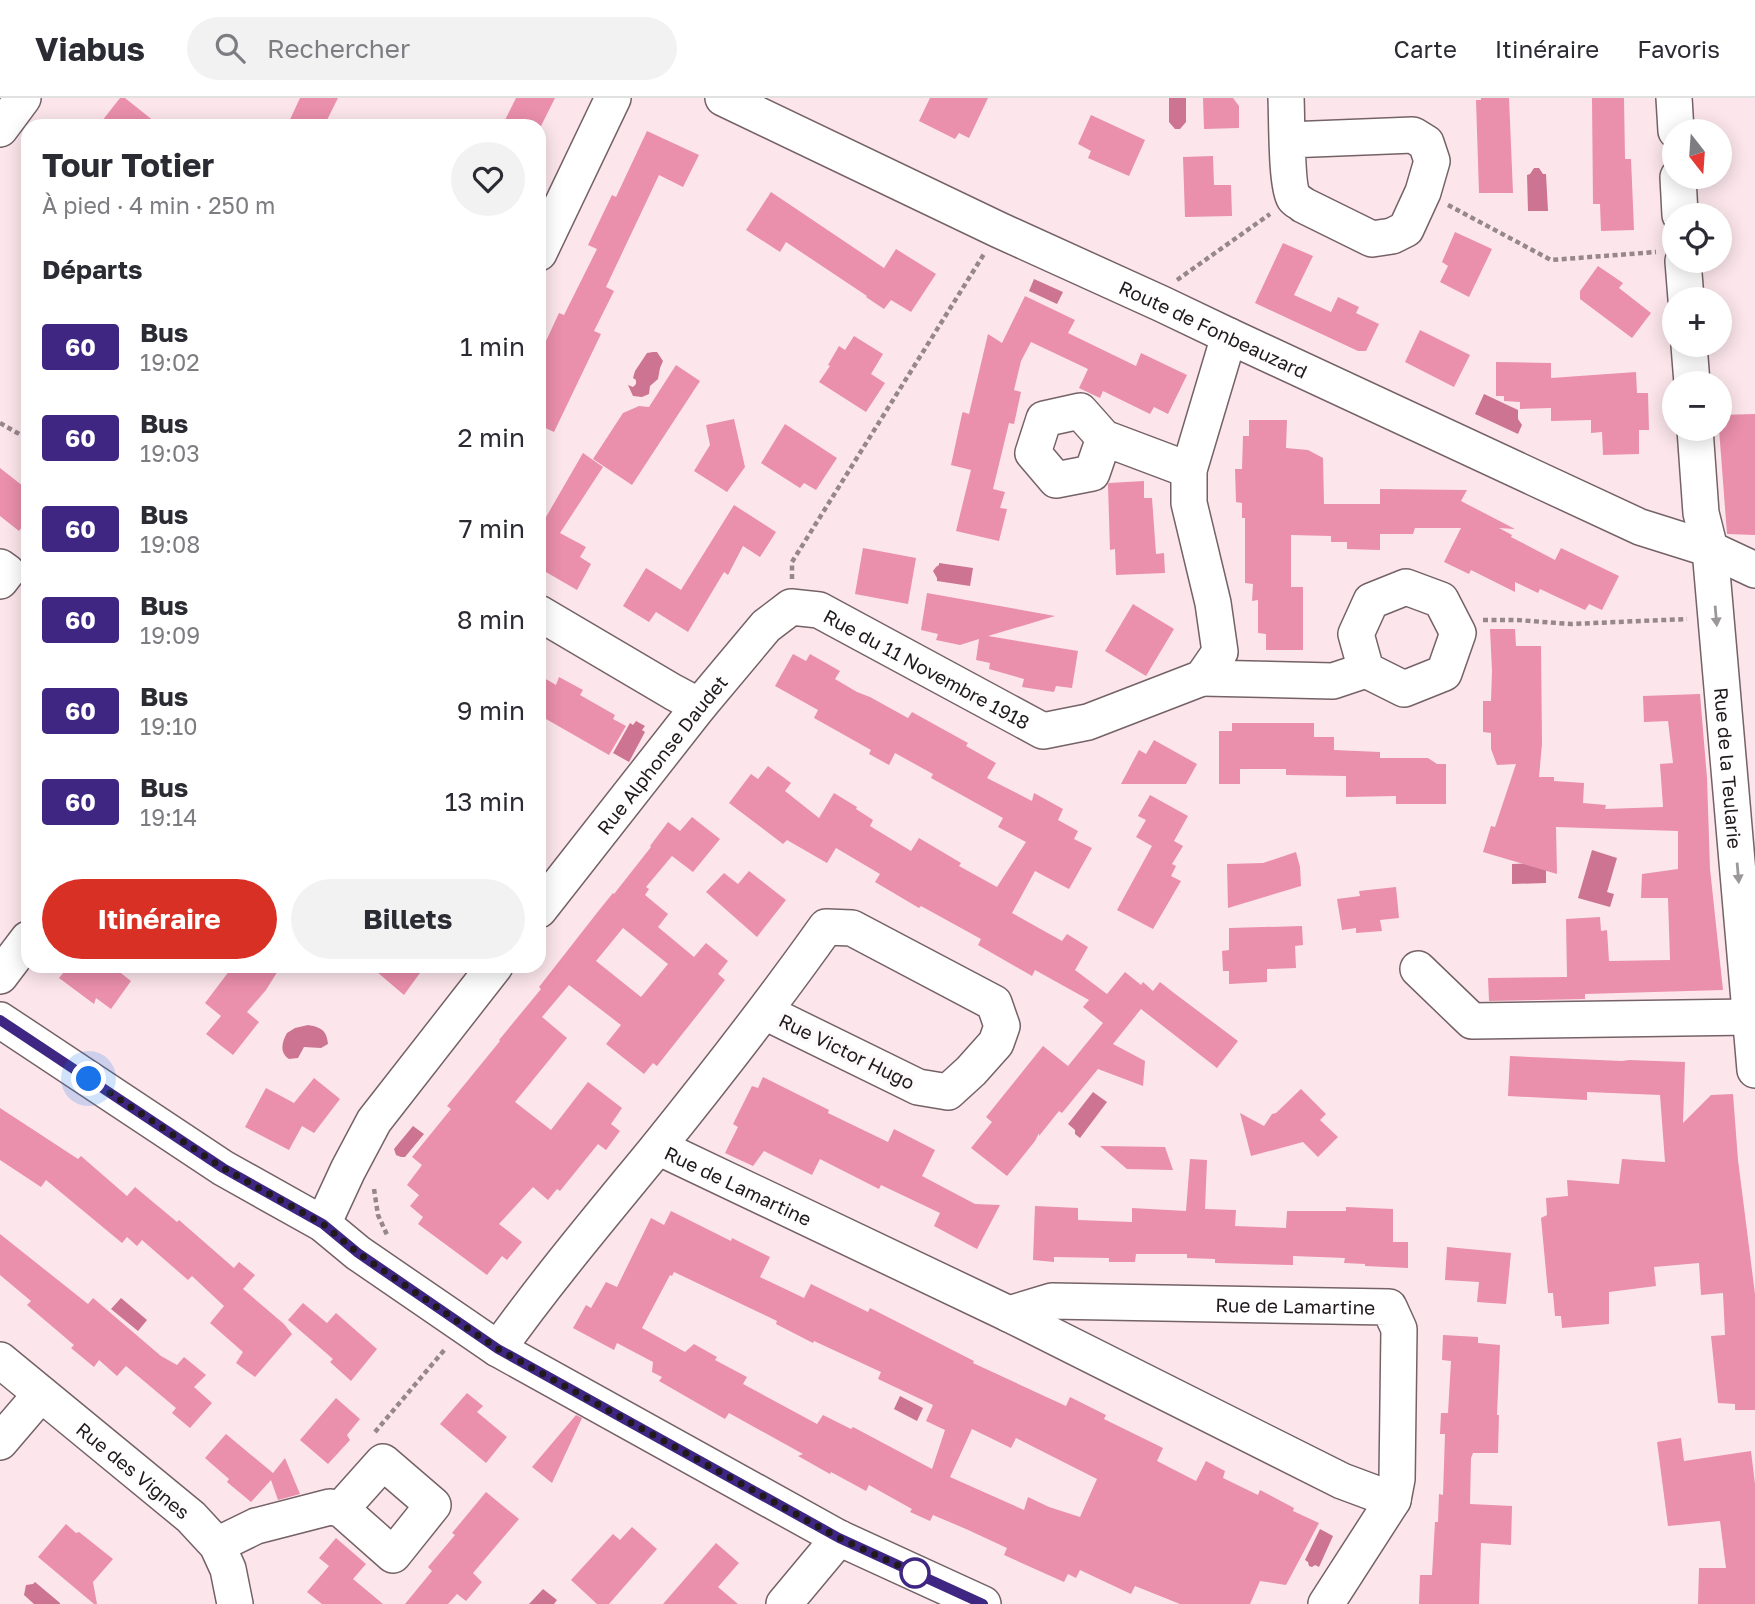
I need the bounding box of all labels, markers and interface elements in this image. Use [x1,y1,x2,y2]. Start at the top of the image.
search box [187,17,677,80]
text: Viabus [35,29,145,68]
icon: search [211,29,249,67]
text: Rechercher [267,33,410,64]
text: Carte [1394,34,1457,63]
text: Itinéraire [1495,34,1599,63]
text: Favoris [1637,34,1720,63]
north arrow [1662,119,1732,189]
map controls [1662,119,1732,441]
button: heart [451,142,525,216]
text: Tour Totier [42,145,214,184]
text: À pied · 4 min · 250 m [42,191,275,219]
button: locate [1662,203,1732,273]
text: Départs [42,254,143,285]
street label: Route de Fonbeauzard [1116,275,1311,382]
button: + [1662,287,1732,357]
text: Bus [140,317,188,348]
text: 1 min [460,331,525,362]
text: 60 [65,332,96,361]
text: 19:02 [140,348,200,376]
button: − [1662,371,1732,441]
text: Bus [140,408,188,439]
text: 2 min [457,422,525,453]
text: 60 [65,423,96,452]
text: 19:03 [140,439,200,467]
text: Bus [140,499,188,530]
text: 7 min [459,513,525,544]
text: 60 [65,514,96,543]
text: 19:08 [140,530,200,558]
text: Bus [140,590,188,621]
street label: Rue du 11 Novembre 1918 [820,603,1034,733]
text: 8 min [457,604,525,635]
text: 60 [65,605,96,634]
one-way arrow [1711,605,1722,627]
text: 19:09 [140,621,200,649]
street label: Rue Alphonse Daudet [592,670,732,839]
text: Bus [140,681,188,712]
street label: Rue de la Teularie [1710,686,1747,850]
text: 9 min [457,695,525,726]
text: 60 [65,696,96,725]
text: 19:10 [140,712,197,740]
text: Bus [140,772,188,803]
text: 13 min [445,786,525,817]
text: 60 [65,787,96,816]
text: 19:14 [140,803,197,831]
one-way arrow [1733,862,1744,884]
button: Itinéraire [42,879,277,959]
button: Billets [291,879,525,959]
street label: Rue Victor Hugo [775,1008,919,1094]
your location [71,1061,106,1096]
street label: Rue de Lamartine [661,1141,816,1230]
street label: Rue de Lamartine [1215,1292,1375,1318]
street label: Rue des Vignes [72,1417,195,1523]
unlabelled marker [900,1558,930,1588]

